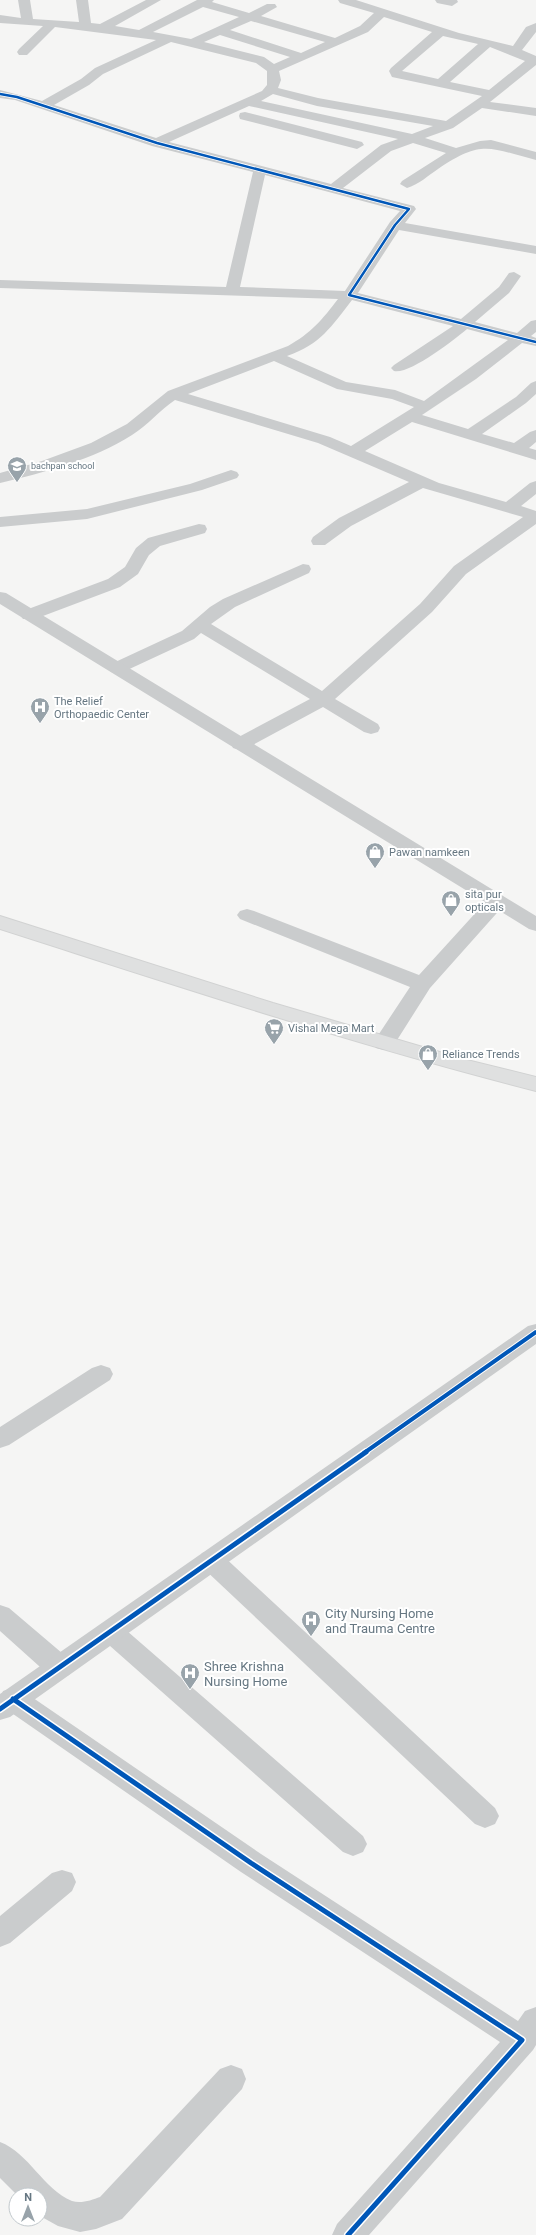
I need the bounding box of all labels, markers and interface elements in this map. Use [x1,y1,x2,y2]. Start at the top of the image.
school or university icon: bachpan school [6,455,28,483]
place label: bachpan school [31,461,95,471]
place label: The Relief Orthopaedic Center [54,695,149,721]
hospital icon: The Relief Orthopaedic Center [29,696,51,724]
shop icon: Pawan namkeen [364,841,386,869]
place label: Pawan namkeen [389,846,470,859]
place label: sita pur opticals [465,888,504,914]
shop icon: sita pur opticals [440,889,462,917]
supermarket icon: Vishal Mega Mart [263,1017,285,1045]
place label: Vishal Mega Mart [288,1022,375,1035]
shop icon: Reliance Trends [417,1043,439,1071]
place label: Reliance Trends [442,1048,520,1061]
place label: City Nursing Home and Trauma Centre [325,1606,435,1636]
hospital icon: City Nursing Home and Trauma Centre [300,1609,322,1637]
place label: Shree Krishna Nursing Home [204,1659,288,1689]
hospital icon: Shree Krishna Nursing Home [179,1662,201,1690]
north arrow [8,2187,48,2227]
text: N [24,2191,32,2204]

